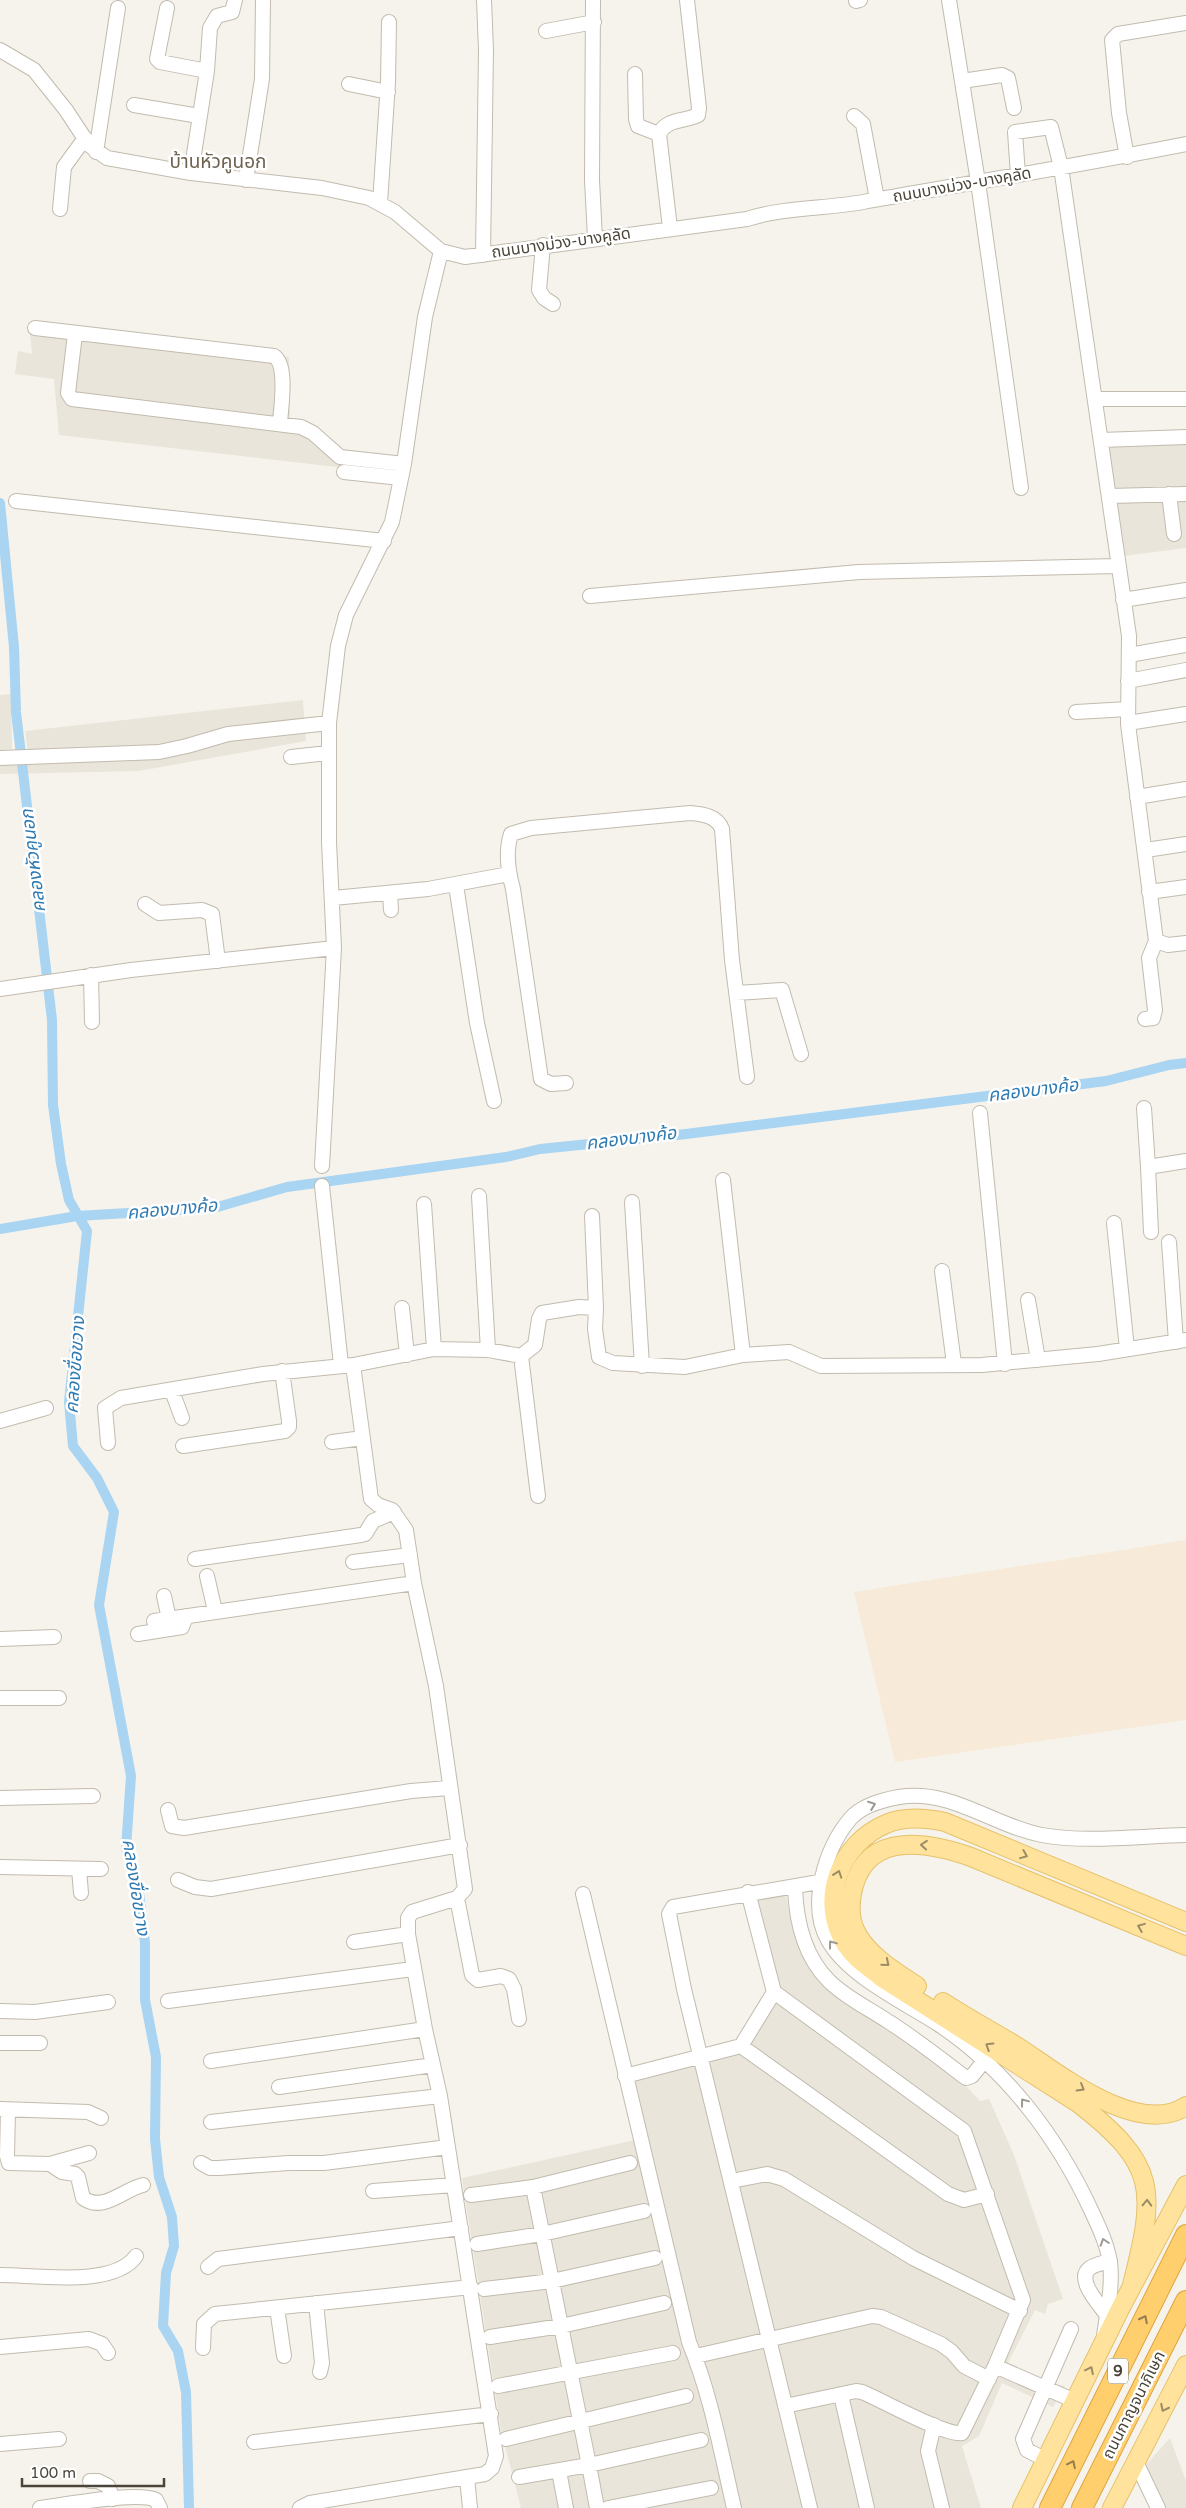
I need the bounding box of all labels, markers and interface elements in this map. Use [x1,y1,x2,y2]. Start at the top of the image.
district label: บ้านหัวคูนอก [170,150,266,174]
street label: ถนนบางม่วง-บางคูลัด [891,163,1033,207]
street label: ถนนบางม่วง-บางคูลัด [490,223,632,263]
water label: คลองหัวคูนอก [16,807,50,914]
water label: คลองบางค้อ [987,1073,1080,1106]
water label: คลองบางค้อ [585,1121,678,1154]
water label: คลองบางค้อ [126,1194,219,1224]
water label: คลองขื่อขวาง [59,1314,89,1414]
one-way arrow [867,1801,876,1811]
water label: คลองขื่อขวาง [118,1837,157,1938]
one-way arrow [920,1840,928,1851]
one-way arrow [1019,1849,1028,1859]
one-way arrow [832,1870,842,1879]
one-way arrow [1137,1923,1146,1933]
one-way arrow [829,1940,838,1950]
one-way arrow [880,1958,889,1967]
one-way arrow [986,2042,995,2052]
one-way arrow [1076,2082,1085,2092]
one-way arrow [1021,2099,1029,2108]
one-way arrow [1142,2198,1152,2206]
one-way arrow [1100,2238,1110,2246]
one-way arrow [1138,2315,1148,2324]
street label: ถนนกาญจนาภิเษก [1098,2348,1170,2462]
road number: 9 [1108,2358,1128,2384]
one-way arrow [1084,2366,1094,2375]
one-way arrow [1160,2403,1170,2412]
scale bar [22,2456,165,2488]
one-way arrow [1066,2460,1076,2469]
text: 100 m [30,2464,76,2482]

